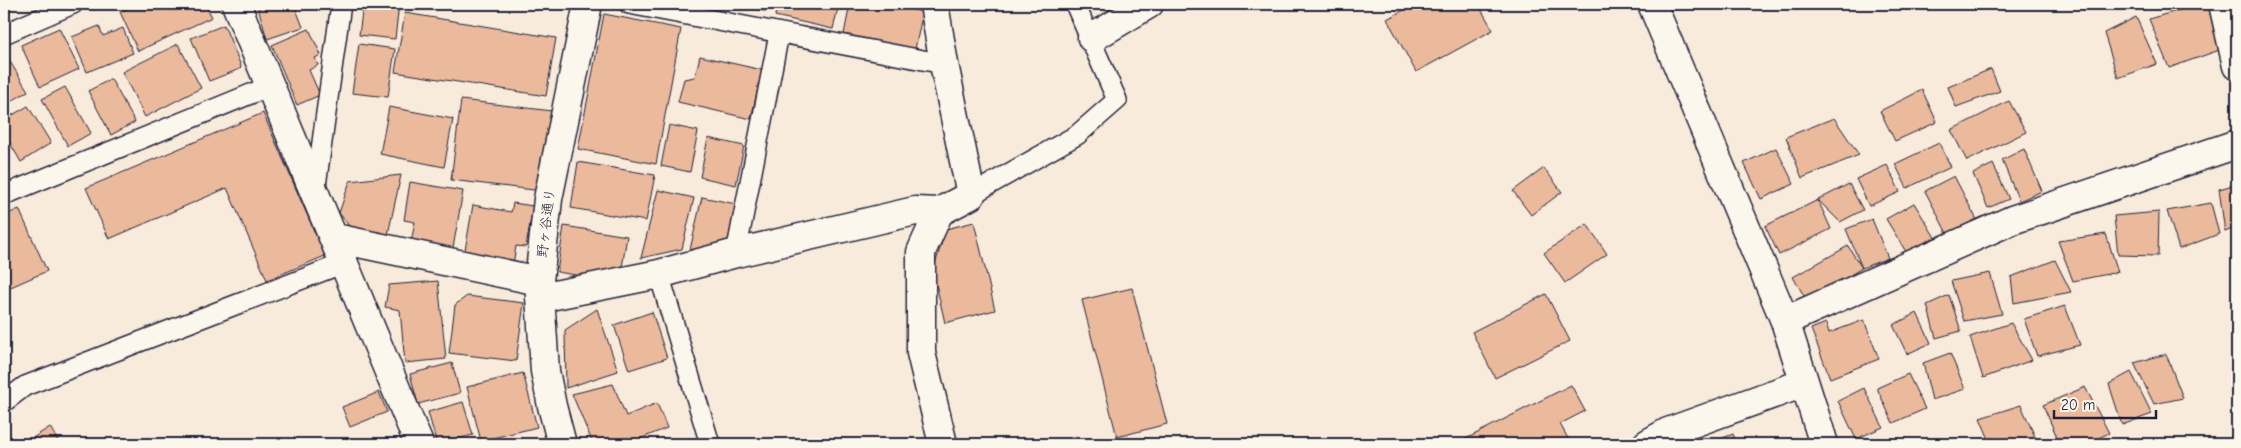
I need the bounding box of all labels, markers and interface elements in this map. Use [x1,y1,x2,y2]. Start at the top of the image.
street label: 野ヶ谷通り [533,187,559,259]
scale bar [2054,388,2156,420]
text: 20 m [2061,396,2095,414]

